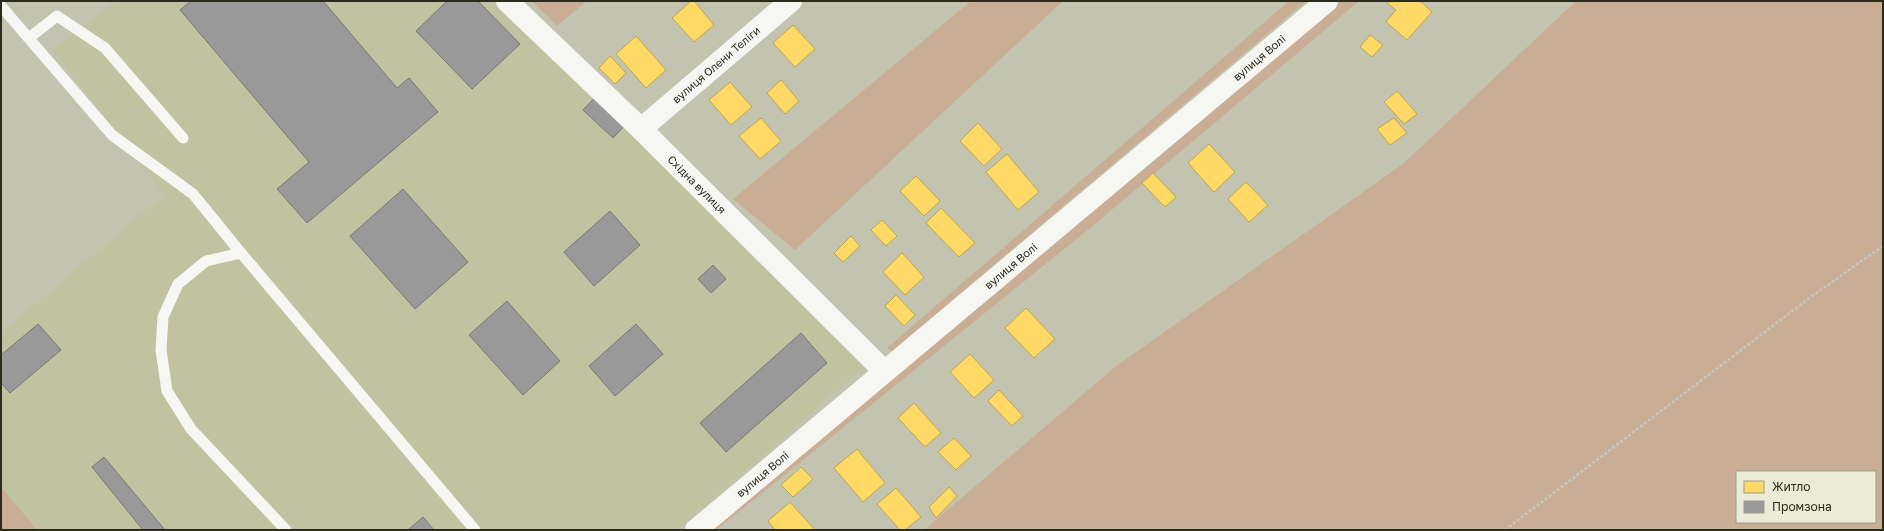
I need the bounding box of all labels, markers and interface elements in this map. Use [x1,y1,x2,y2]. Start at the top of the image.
street label: вулиця Олени Теліги [669,23,762,105]
street label: вулиця Волі [1230,32,1288,83]
street label: Східна вулиця [665,152,729,216]
street label: вулиця Волі [982,240,1040,291]
street label: вулиця Волі [734,448,791,499]
legend [1736,471,1876,523]
text: Житло [1772,479,1810,494]
text: Промзона [1772,499,1832,514]

